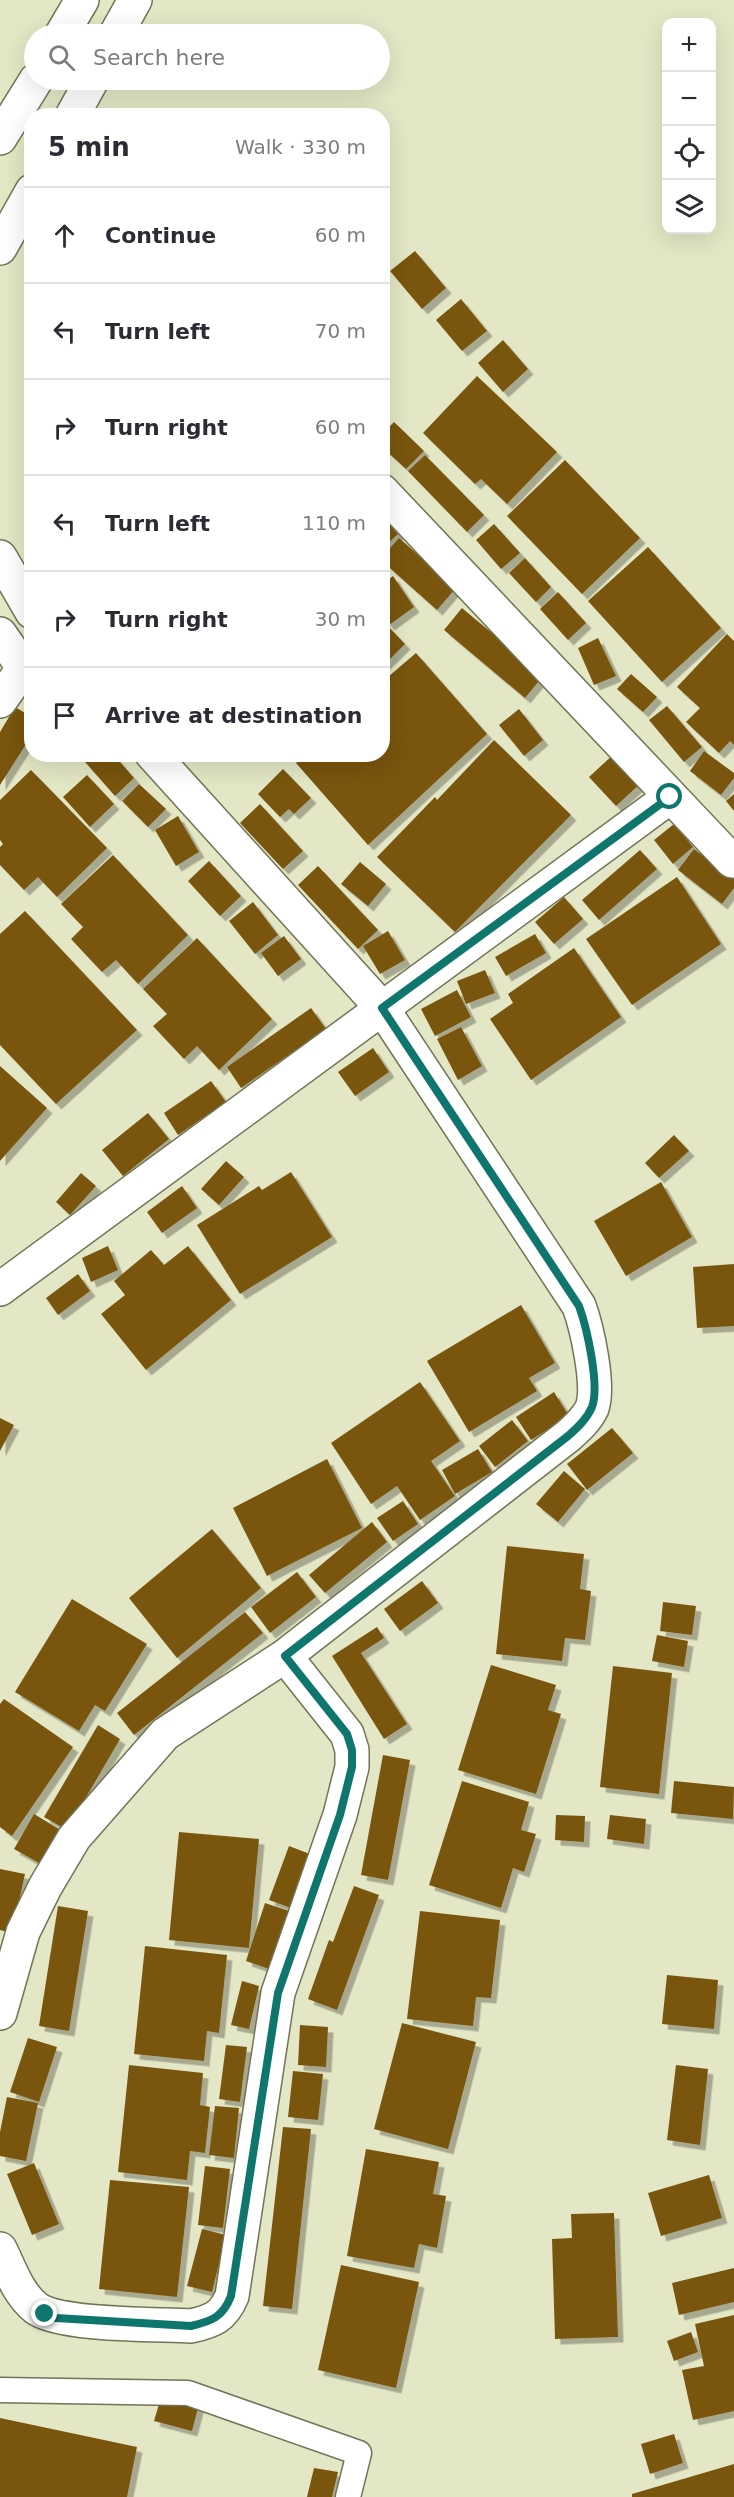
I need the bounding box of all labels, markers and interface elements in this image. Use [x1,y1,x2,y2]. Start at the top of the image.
map controls [662,18,716,234]
button: + [662,18,716,72]
search box [24,24,390,90]
icon: search [45,41,78,74]
text: Search here [93,45,225,70]
button: − [662,72,716,126]
button: locate [662,126,716,180]
text: 5 min [48,132,130,162]
text: Walk · 330 m [235,135,366,159]
button: layers [662,180,716,234]
icon: ahead [48,219,81,252]
text: Continue [105,223,216,248]
text: 60 m [315,223,366,247]
icon: left [48,315,81,348]
text: Turn left [105,319,210,344]
text: 70 m [315,319,366,343]
icon: right [48,411,81,444]
text: Turn right [105,415,228,440]
text: 60 m [315,415,366,439]
icon: left [48,507,81,540]
text: Turn left [105,511,210,536]
text: 110 m [302,511,366,535]
icon: right [48,603,81,636]
text: Turn right [105,607,228,632]
text: 30 m [315,607,366,631]
icon: arrive [48,699,81,732]
text: Arrive at destination [105,703,362,728]
route start [656,783,682,809]
route end [31,2300,57,2326]

